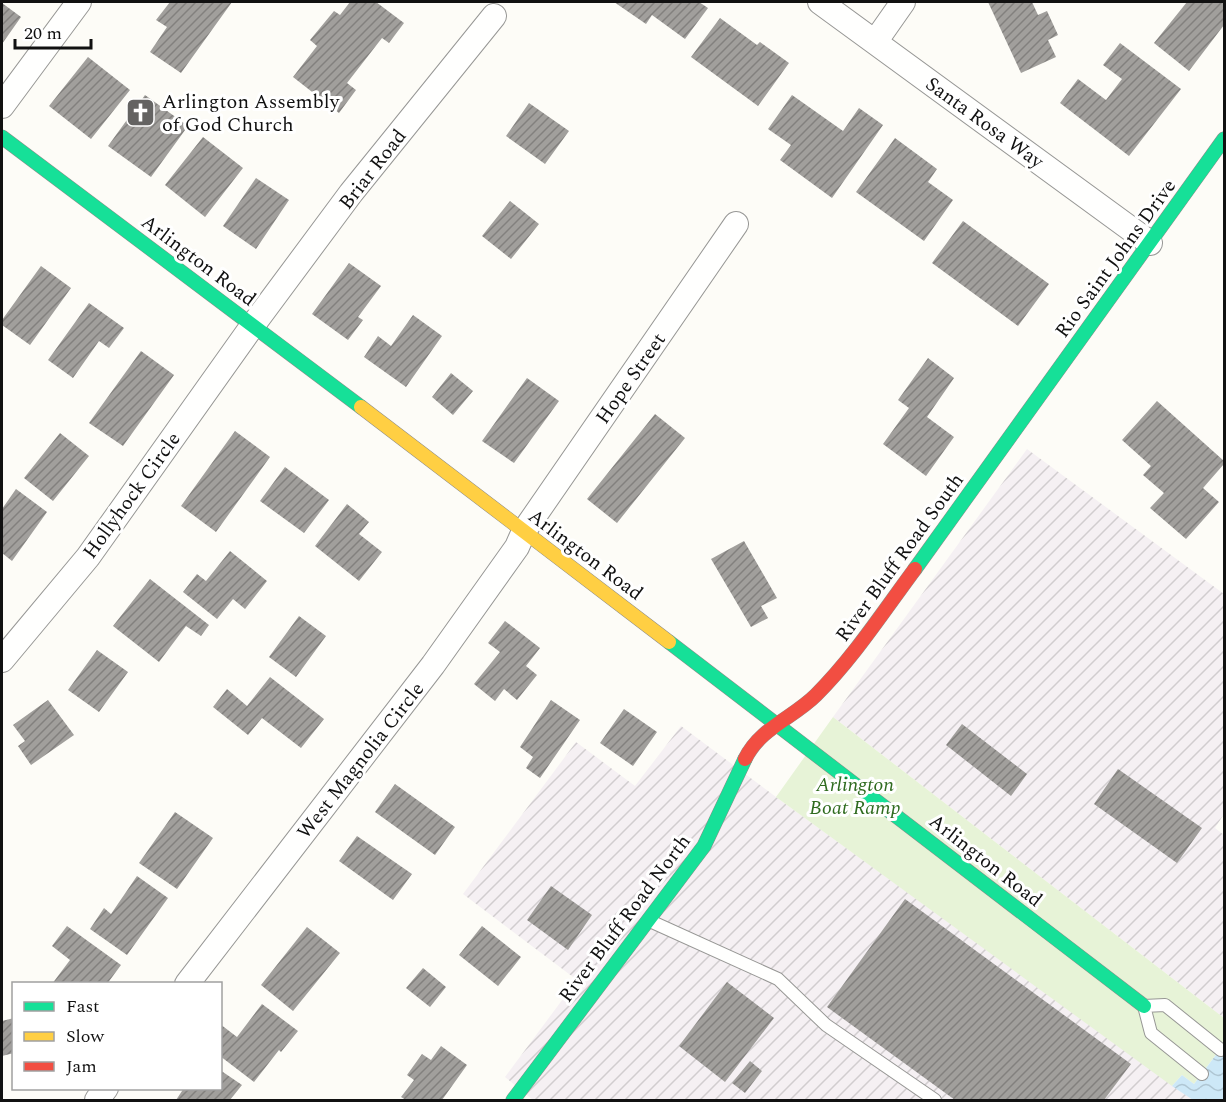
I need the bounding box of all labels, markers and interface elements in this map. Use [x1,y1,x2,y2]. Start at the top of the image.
scale bar [15,12,92,50]
text: 20 m [24,20,62,47]
street label: Santa Rosa Way [919,69,1051,177]
place label: Arlington Assembly of God Church [162,87,341,140]
church icon: Arlington Assembly of God Church [125,97,157,129]
street label: Briar Road [332,123,414,216]
street label: Rio Saint Johns Drive [1048,173,1184,344]
street label: Arlington Road [135,208,262,314]
street label: Hope Street [588,327,673,430]
street label: Hollyhock Circle [75,426,188,565]
street label: River Bluff Road South [828,467,971,648]
street label: Arlington Road [522,502,649,608]
street label: West Magnolia Circle [290,676,432,846]
park label: Arlington Boat Ramp [809,770,901,823]
street label: Arlington Road [922,807,1049,915]
street label: River Bluff Road North [551,828,698,1009]
legend [12,982,222,1090]
text: Fast [66,993,99,1020]
text: Slow [66,1023,105,1050]
text: Jam [66,1053,97,1080]

